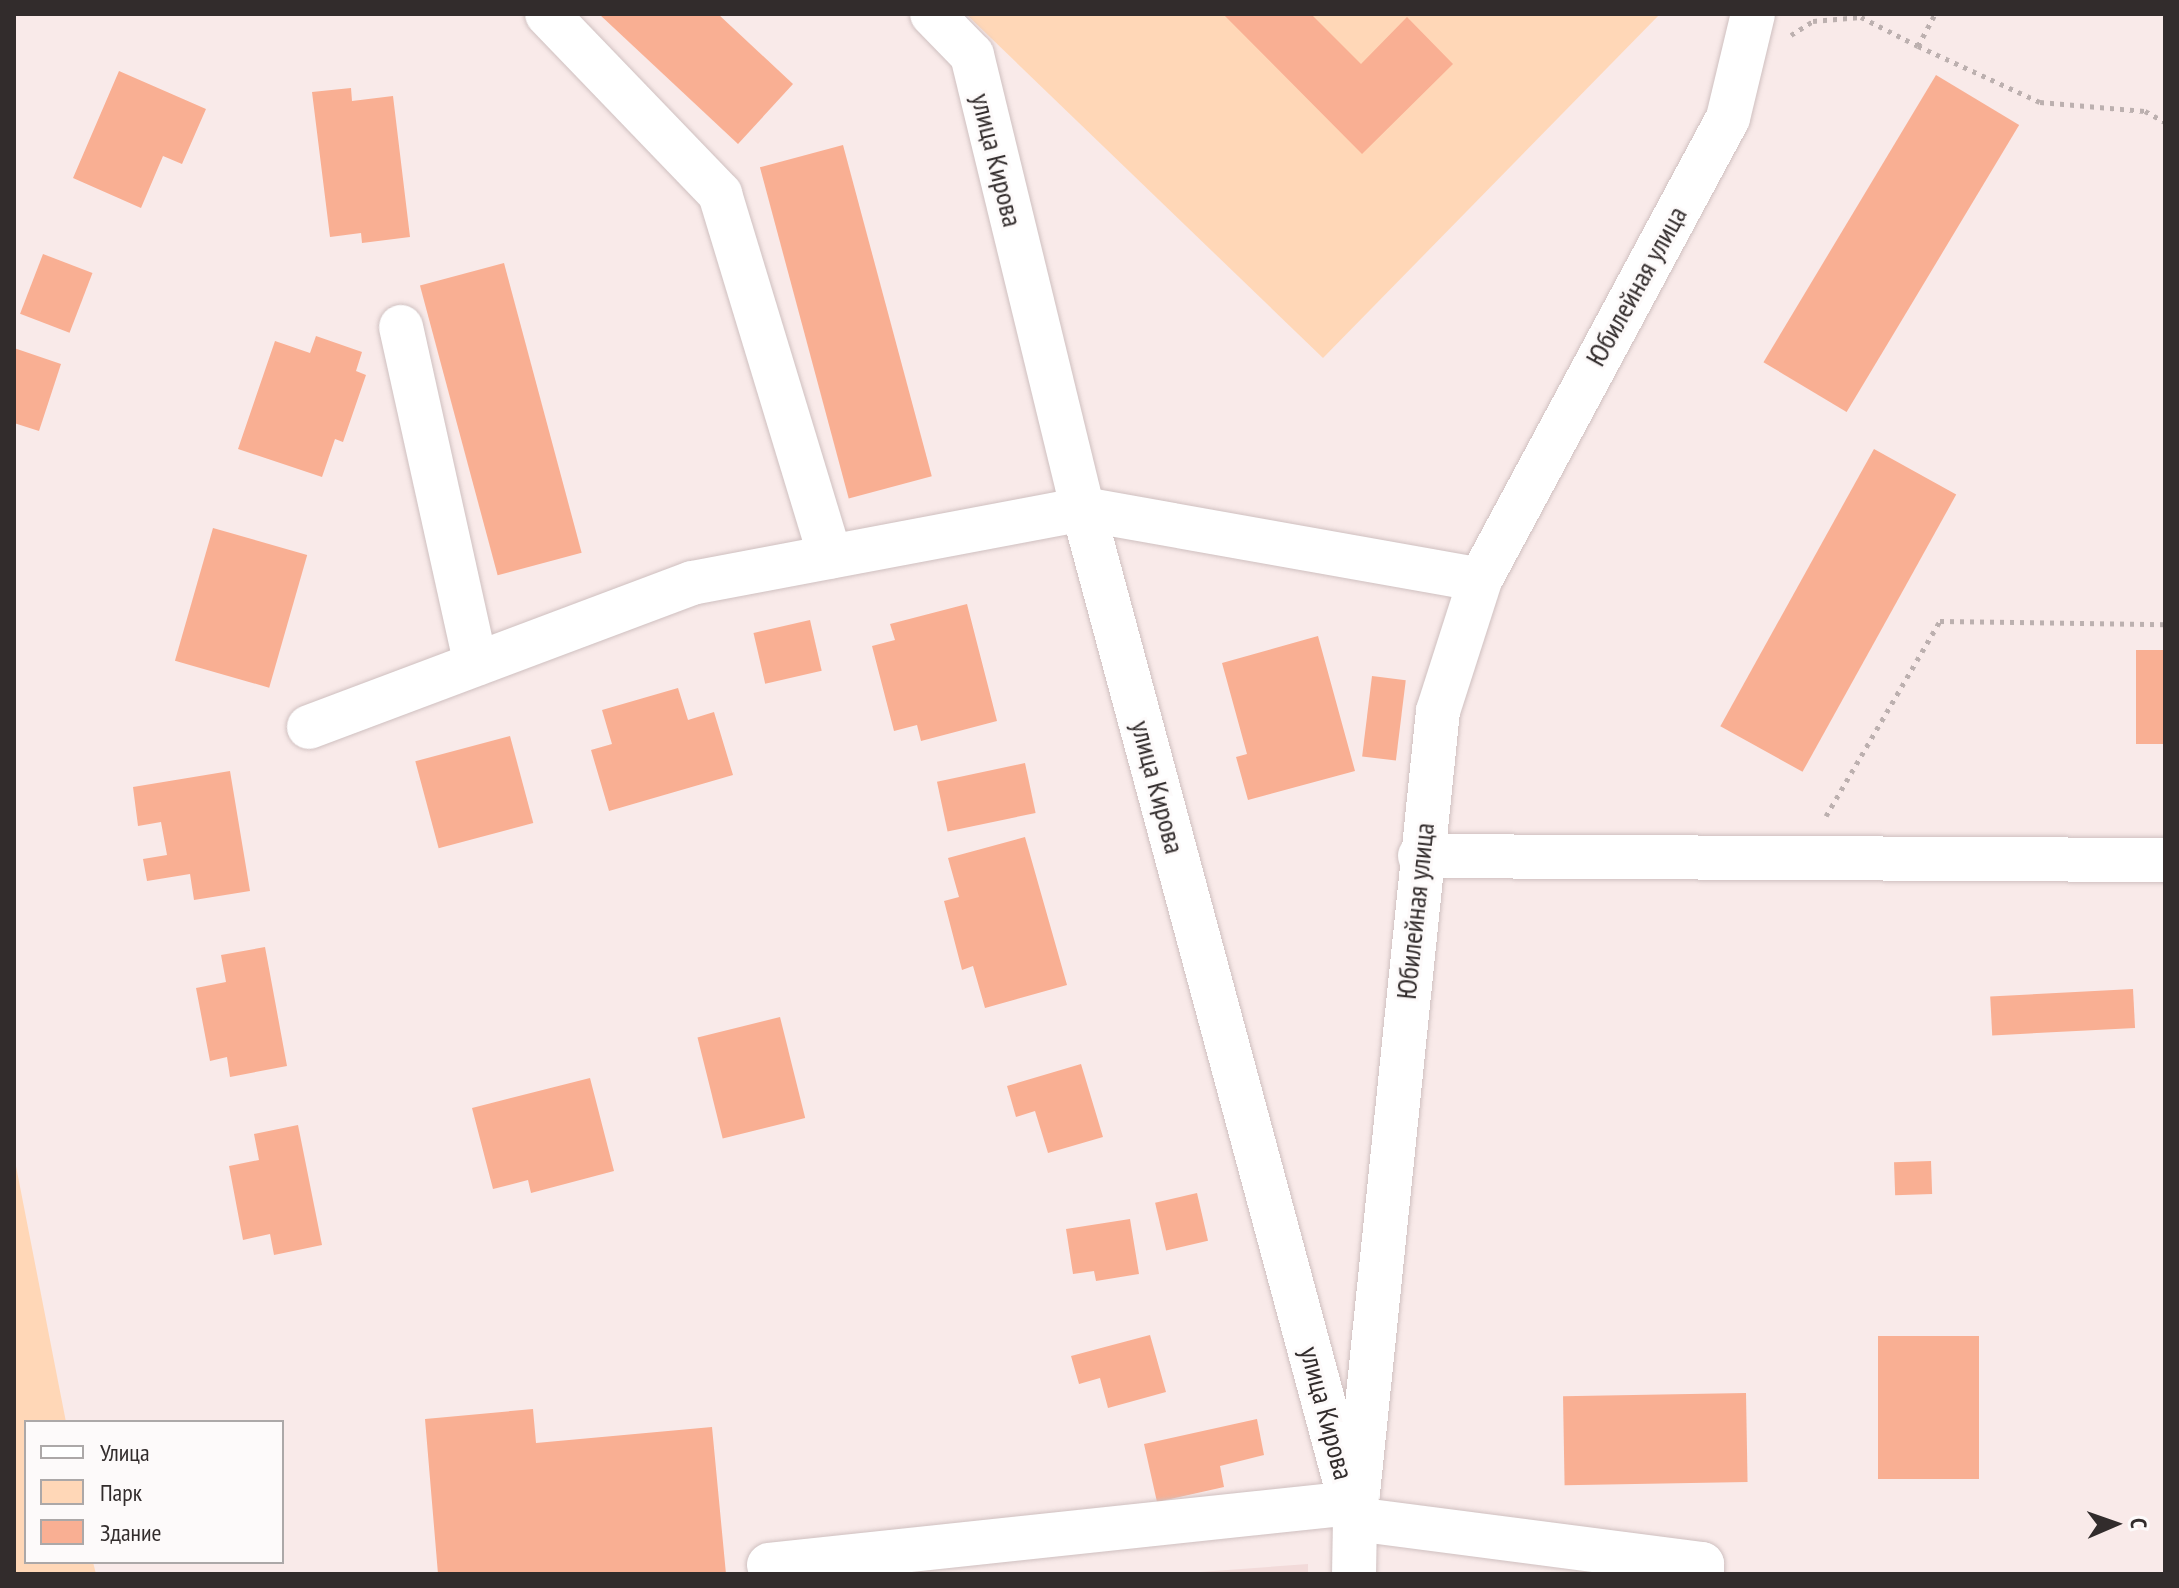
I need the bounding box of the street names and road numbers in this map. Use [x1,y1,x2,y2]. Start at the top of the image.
street label: улица Кирова [964,90,1030,230]
street label: Юбилейная улица [1578,200,1694,372]
street label: улица Кирова [1124,717,1192,857]
street label: Юбилейная улица [1389,821,1441,1001]
street label: улица Кирова [1293,1343,1361,1483]

